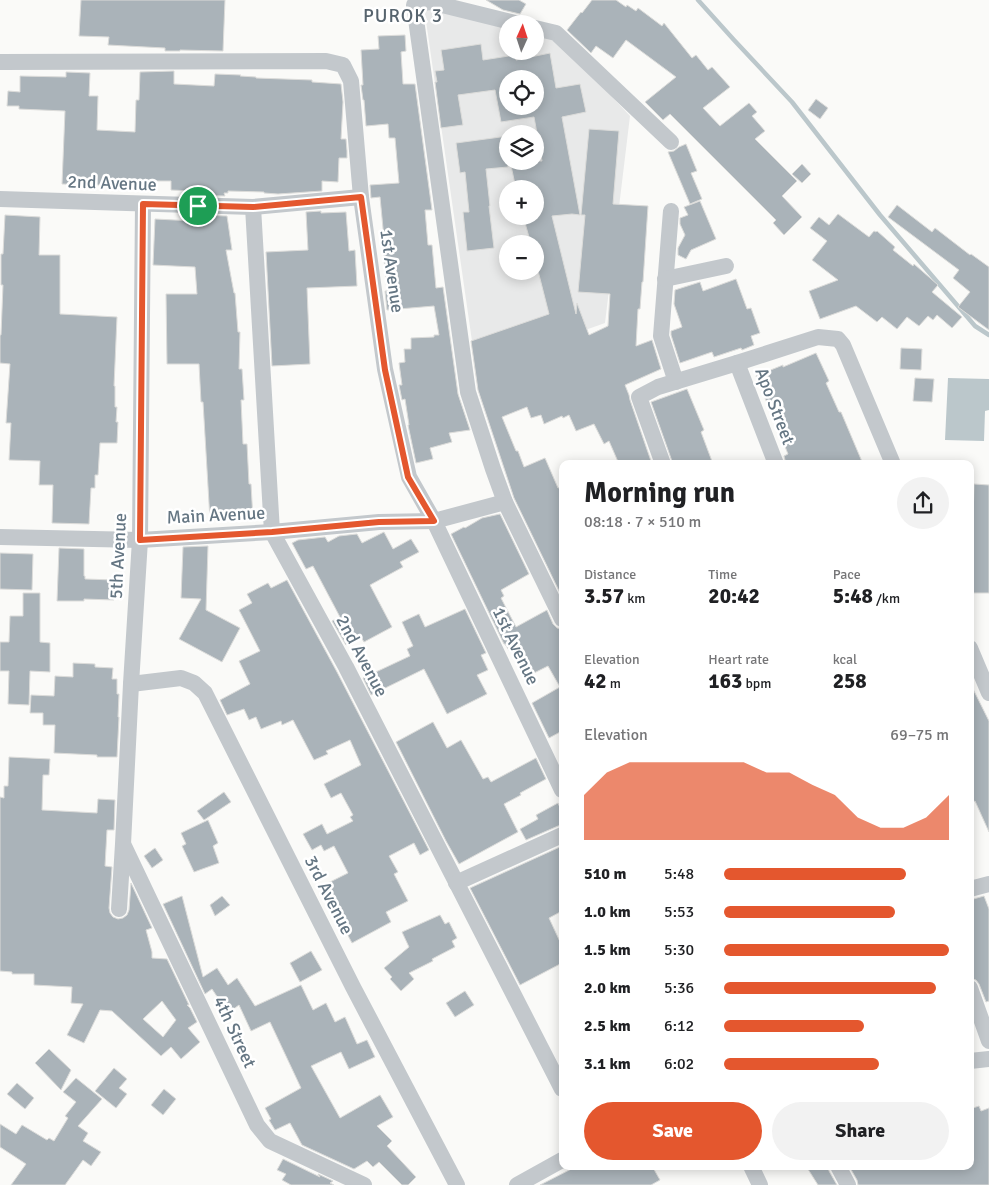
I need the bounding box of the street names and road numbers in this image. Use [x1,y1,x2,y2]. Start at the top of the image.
street label: 2nd Avenue [67,170,157,196]
street label: 1st Avenue [375,228,409,314]
street label: Apo Street [750,364,800,448]
street label: Main Avenue [166,501,266,529]
street label: 5th Avenue [105,512,131,600]
street label: 1st Avenue [488,603,544,689]
street label: 2nd Avenue [331,611,393,701]
street label: 3rd Avenue [300,852,358,938]
street label: 4th Street [209,993,261,1071]

